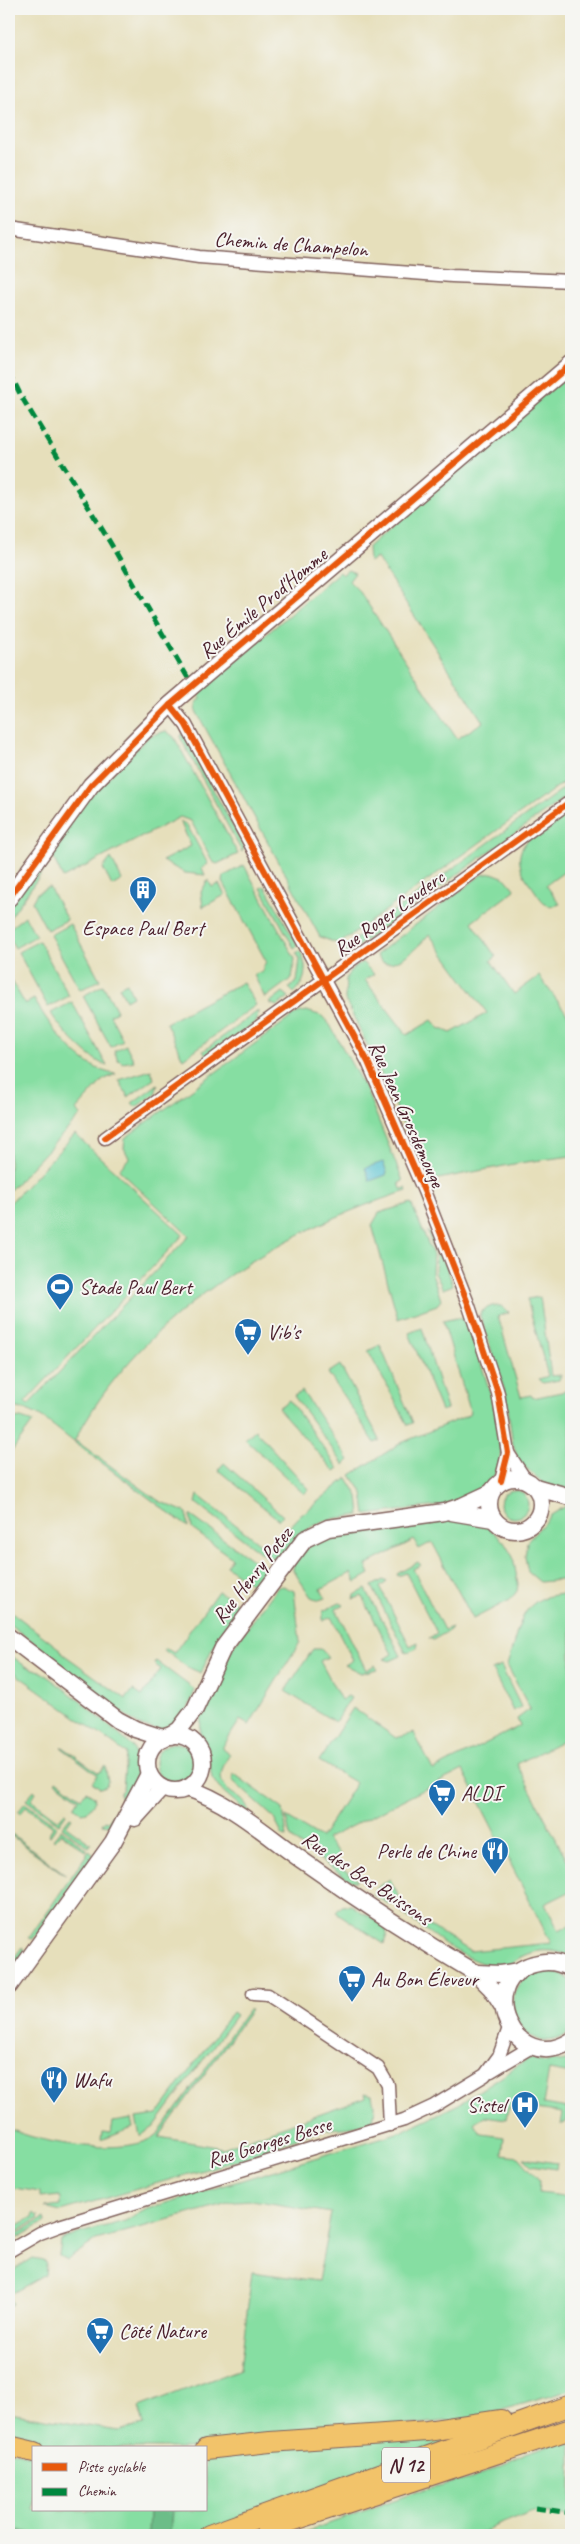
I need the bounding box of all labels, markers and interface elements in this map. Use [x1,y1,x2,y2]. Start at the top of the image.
street label: Chemin de Champelon [214,226,370,262]
street label: Rue Émile Prod'Homme [194,541,333,664]
street label: Rue Roger Couderc [329,863,451,962]
building icon: Espace Paul Bert [128,875,158,914]
place label: Espace Paul Bert [82,915,207,941]
street label: Rue Jean Grosdemouge [363,1037,451,1192]
sports icon: Stade Paul Bert [45,1272,75,1311]
place label: Stade Paul Bert [79,1274,194,1300]
supermarket icon: Vib's [233,1317,263,1356]
place label: Vib's [267,1319,302,1345]
street label: Rue Henry Potez [206,1520,299,1628]
supermarket icon: ALDI [427,1778,457,1817]
place label: ALDI [461,1780,505,1806]
street label: Rue des Bas Buissons [297,1825,438,1932]
restaurant icon: Perle de Chine [480,1836,510,1875]
place label: Perle de Chine [377,1838,477,1864]
supermarket icon: Au Bon Éleveur [337,1964,367,2003]
place label: Au Bon Éleveur [371,1966,479,1992]
restaurant icon: Wafu [39,2065,69,2104]
place label: Wafu [73,2067,112,2093]
hospital icon: Sistel [510,2090,540,2129]
place label: Sistel [467,2092,509,2118]
street label: Rue Georges Besse [204,2110,336,2173]
supermarket icon: Côté Nature [85,2316,115,2355]
place label: Côté Nature [119,2318,207,2344]
legend [32,2446,208,2512]
road number: N 12 [382,2448,430,2482]
text: Piste cyclable [78,2458,146,2477]
text: Chemin [78,2482,117,2501]

